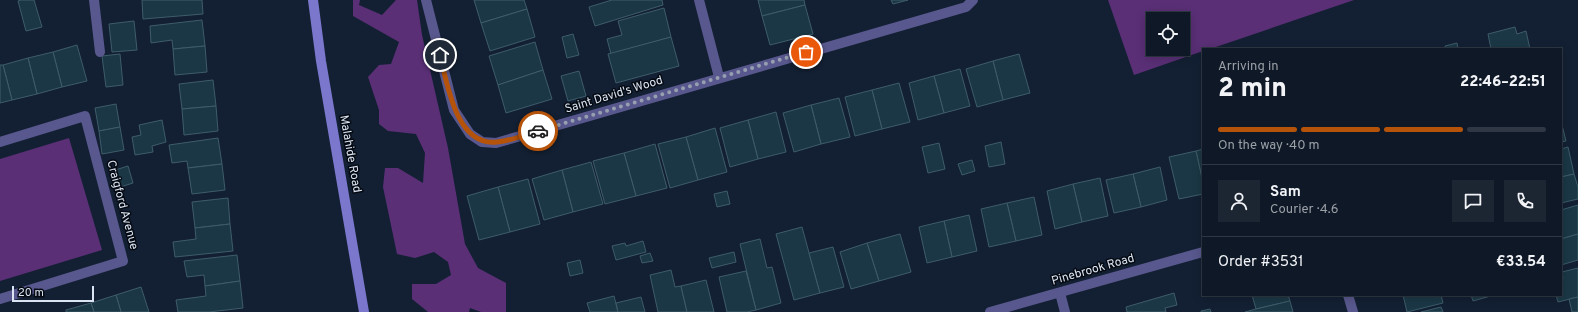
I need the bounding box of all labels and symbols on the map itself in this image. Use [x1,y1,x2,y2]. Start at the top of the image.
pin [789,35,823,69]
pin [423,38,457,72]
street label: Saint David's Wood [563,72,665,118]
courier [518,111,558,151]
street label: Malahide Road [335,114,365,194]
street label: Craigford Avenue [102,158,142,252]
street label: Pinebrook Road [1050,251,1136,289]
scale bar [12,284,94,303]

